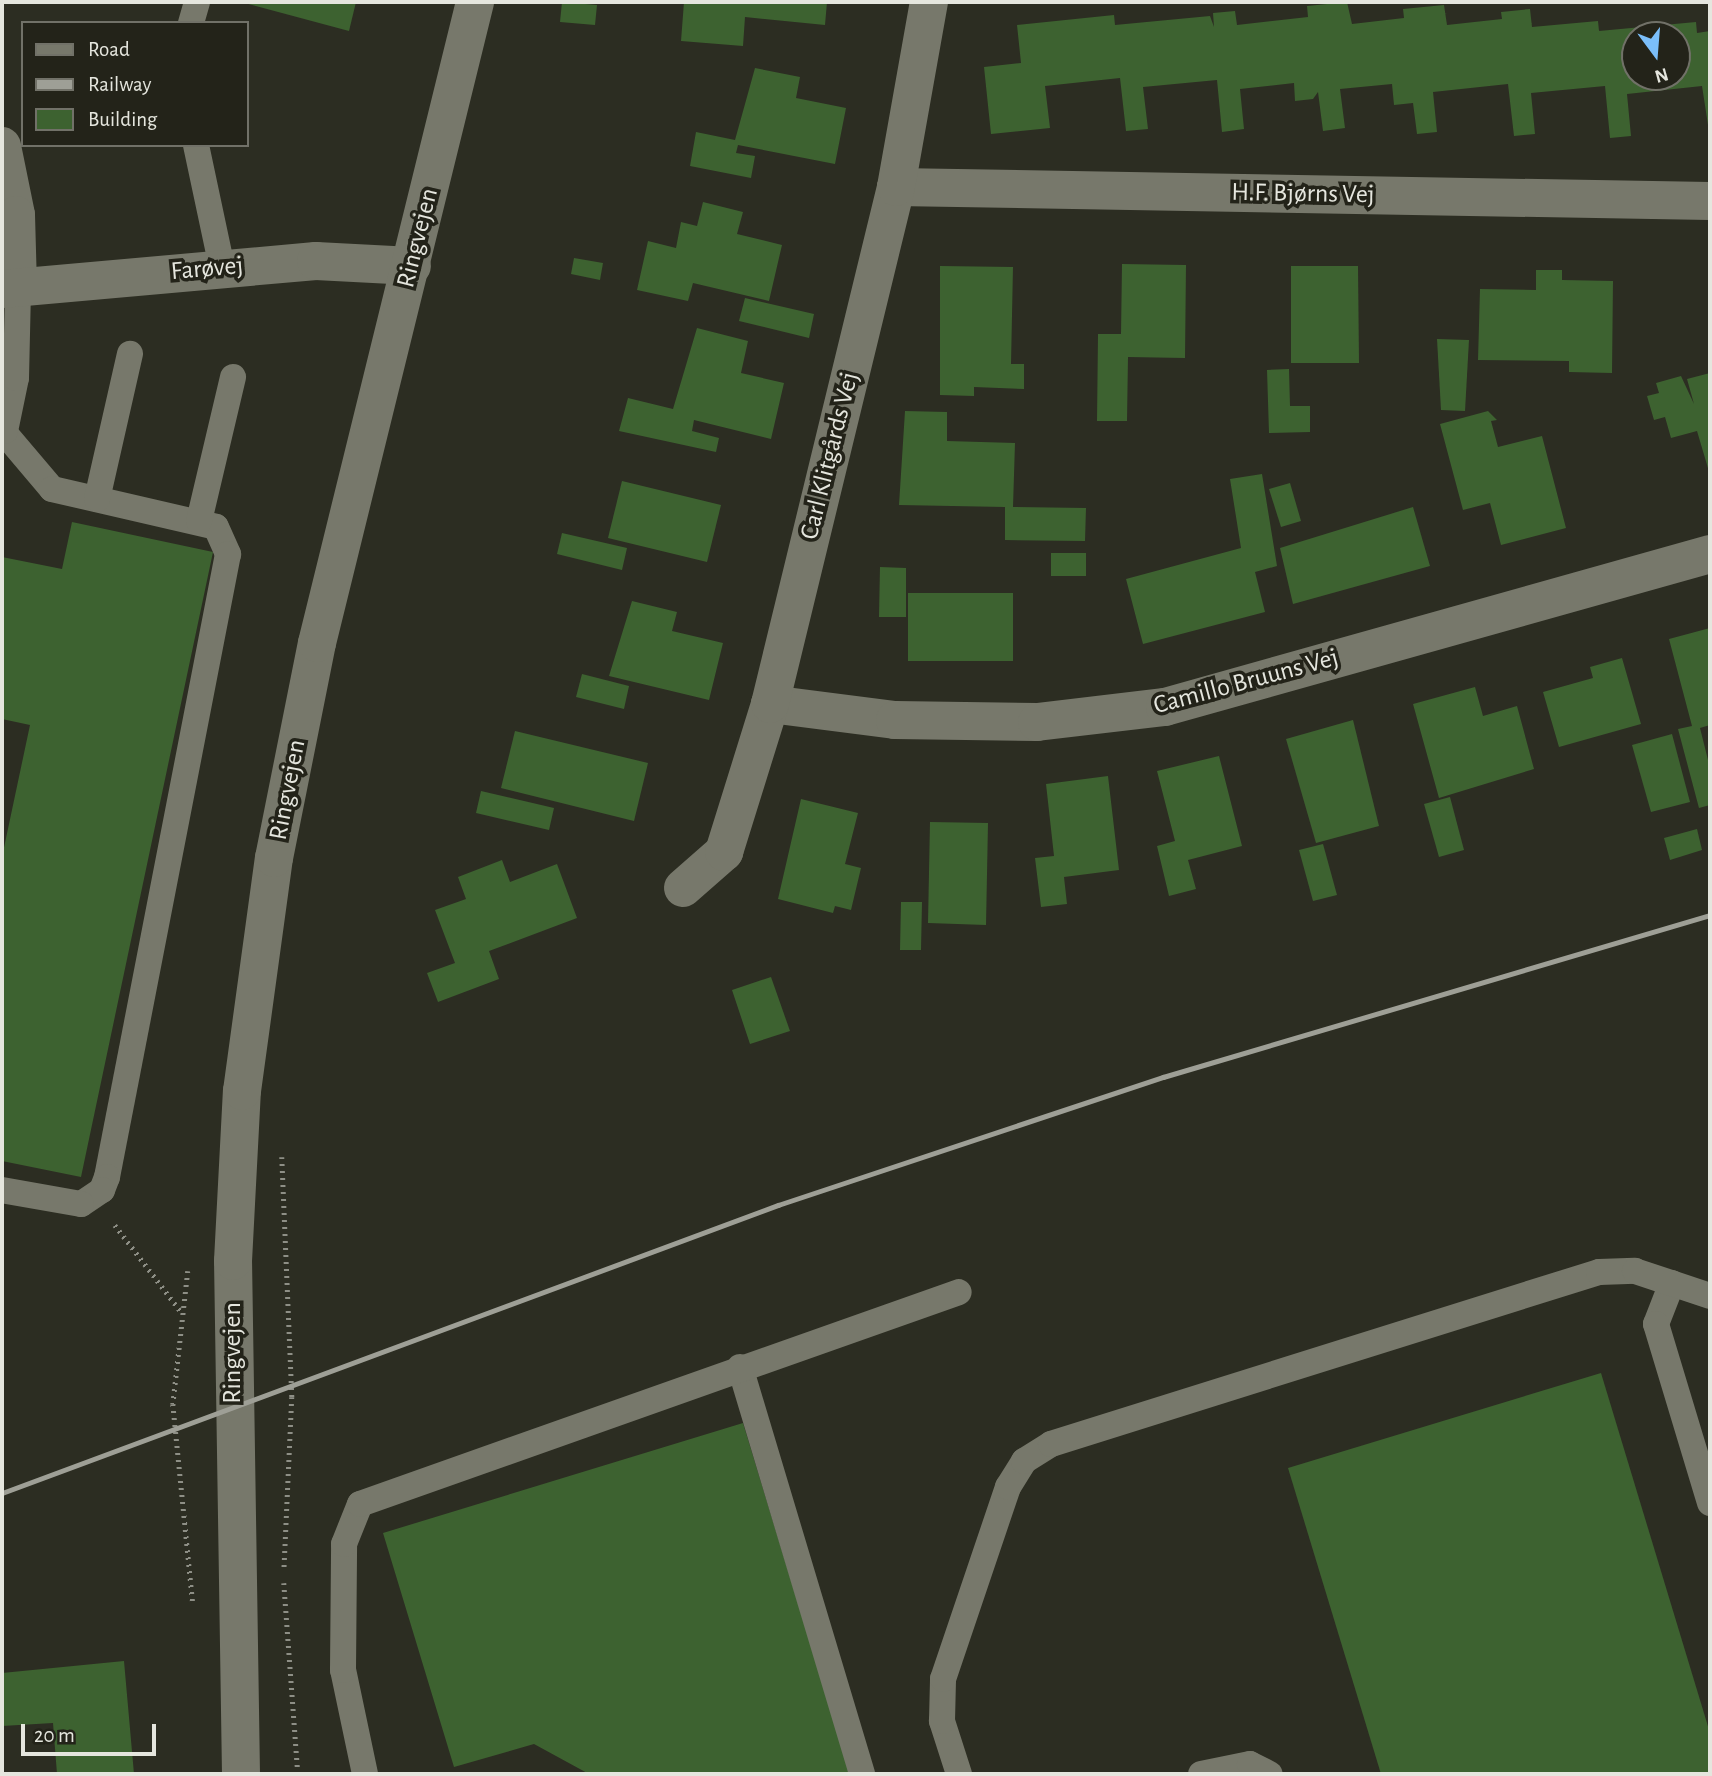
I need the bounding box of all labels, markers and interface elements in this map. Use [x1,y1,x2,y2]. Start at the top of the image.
legend [21,21,248,147]
north arrow [1621,21,1691,91]
text: Road [88,39,130,60]
text: N [1652,64,1670,86]
text: Railway [88,74,151,95]
text: Building [88,109,157,130]
street label: H.F. Bjørns Vej [1231,177,1375,211]
street label: Ringvejen [391,185,445,291]
street label: Farøvej [169,250,245,288]
street label: Carl Klitgårds Vej [794,369,866,543]
street label: Camillo Bruuns Vej [1150,642,1342,722]
street label: Ringvejen [263,737,313,843]
street label: Ringvejen [217,1302,249,1404]
scale bar [24,1710,159,1754]
text: 20 m [34,1725,75,1746]

